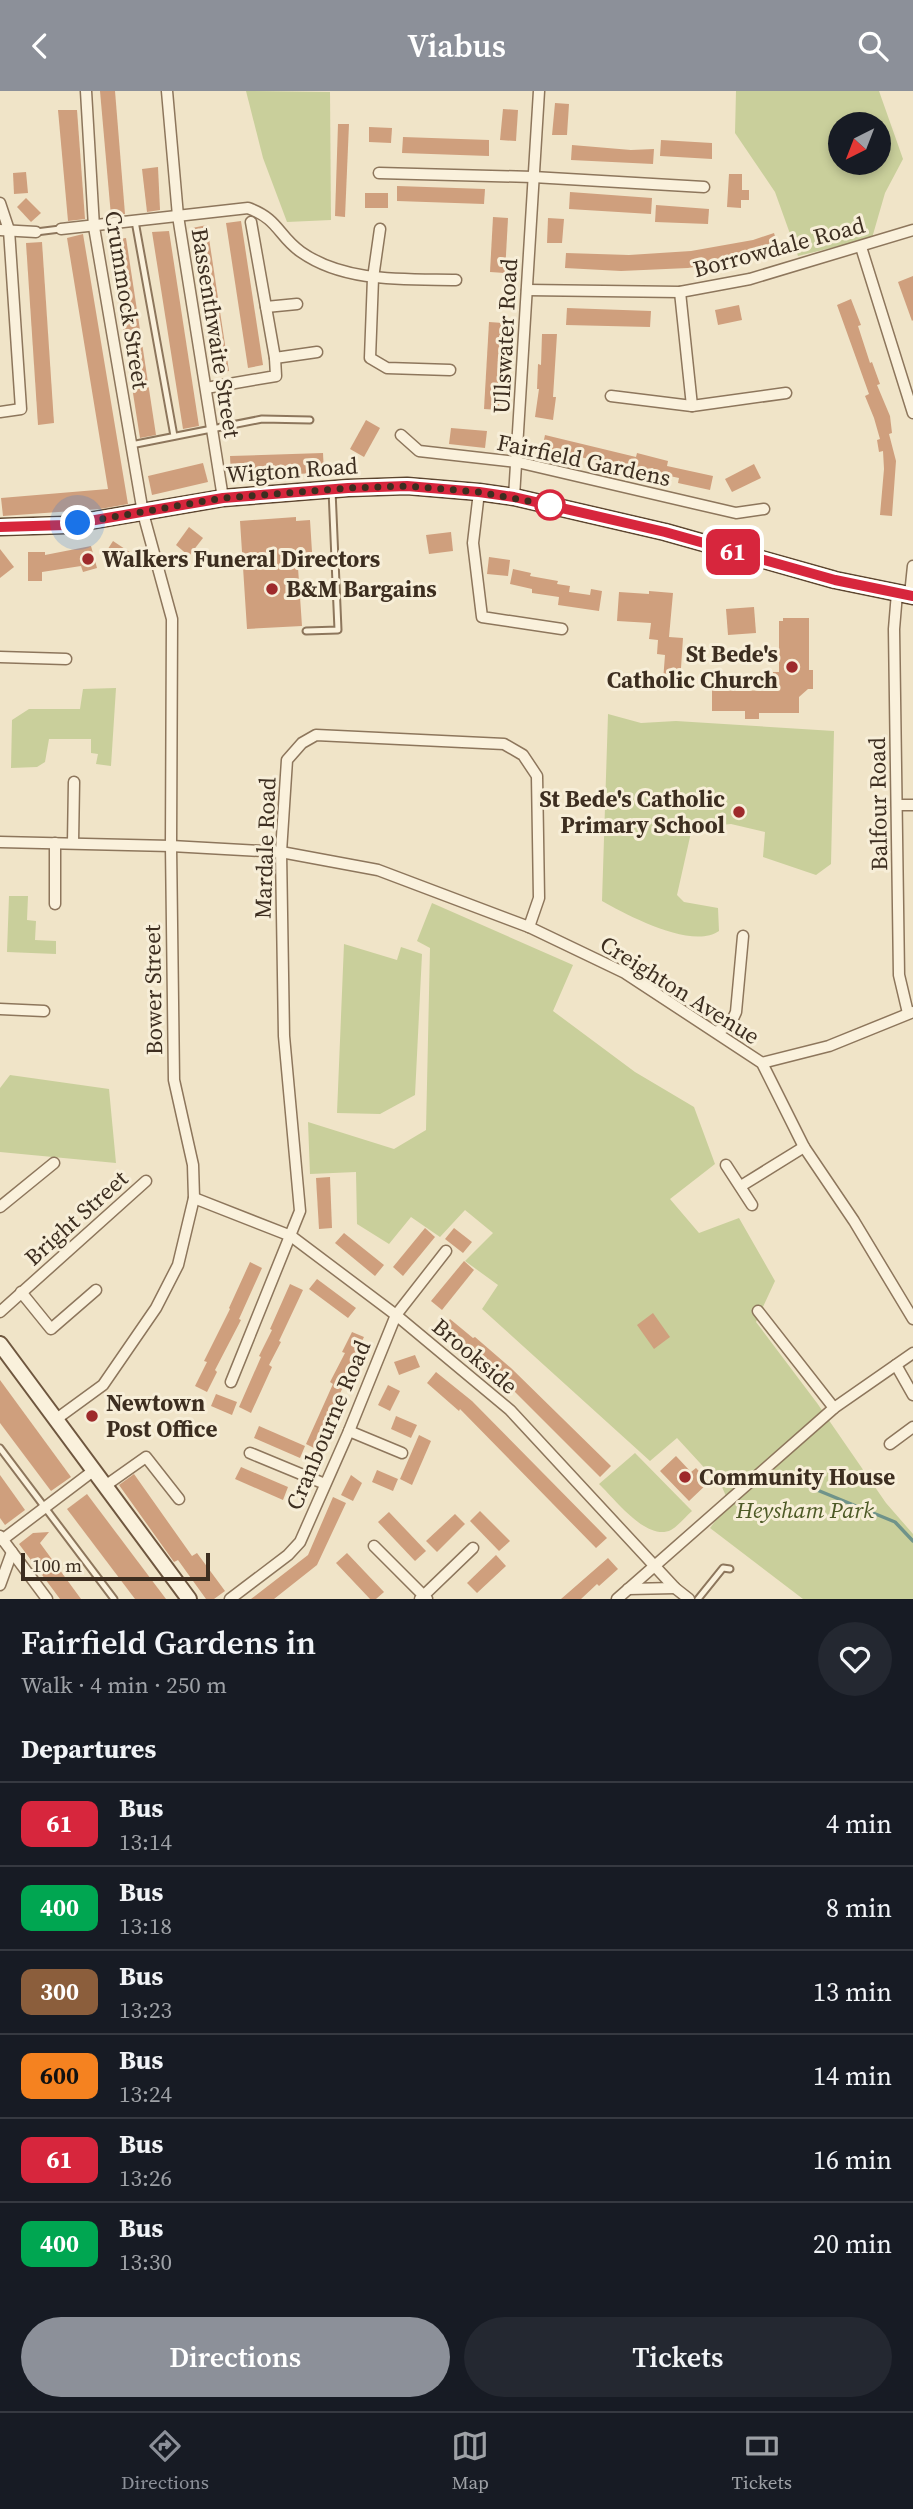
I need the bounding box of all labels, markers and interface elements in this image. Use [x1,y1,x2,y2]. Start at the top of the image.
text: Viabus [407,24,506,68]
icon: back [21,27,59,65]
icon: search [854,27,892,65]
north arrow [828,112,891,175]
map controls [828,112,891,175]
street label: Crummock Street [97,209,157,392]
street label: Borrowdale Road [690,209,868,285]
street label: Bassenthwaite Street [184,226,248,441]
street label: Ullswater Road [485,257,525,415]
street label: Fairfield Gardens [494,426,674,494]
street label: Wigton Road [225,449,359,491]
unlabelled marker [535,490,565,520]
your location [60,505,95,540]
line badge: 61 [702,529,764,575]
text: 61 [720,535,746,568]
place label: Walkers Funeral Directors [102,543,380,575]
marker: Walkers Funeral Directors [80,551,96,567]
place label: B&M Bargains [286,573,437,605]
marker: B&M Bargains [264,581,280,597]
place label: St Bede's Catholic Church [607,638,778,696]
marker: St Bede's Catholic Church [784,659,800,675]
street label: Balfour Road [861,737,895,871]
street label: Mardale Road [247,777,283,919]
place label: St Bede's Catholic Primary School [539,783,725,841]
marker: St Bede's Catholic Primary School [731,804,747,820]
street label: Bower Street [136,924,170,1056]
street label: Creighton Avenue [594,928,766,1052]
street label: Bright Street [17,1163,135,1273]
street label: Brookside [425,1311,525,1401]
street label: Cranbourne Road [278,1335,378,1515]
place label: Newtown Post Office [106,1387,217,1445]
marker: Newtown Post Office [84,1408,100,1424]
place label: Community House [699,1461,895,1493]
marker: Community House [677,1469,693,1485]
park label: Heysham Park [735,1494,874,1526]
scale bar [21,1550,210,1582]
text: 100 m [32,1552,82,1578]
text: Fairfield Gardens in [21,1620,316,1665]
button: heart [818,1622,892,1696]
text: Walk · 4 min · 250 m [21,1669,227,1701]
text: Departures [21,1731,156,1767]
text: Bus [119,1790,163,1826]
text: 4 min [826,1806,892,1842]
text: 61 [46,1807,73,1840]
text: 13:14 [119,1826,172,1858]
text: Bus [119,1874,163,1910]
text: 8 min [826,1890,892,1926]
text: 400 [40,1891,79,1924]
text: 13:18 [119,1910,172,1942]
text: Bus [119,1958,163,1994]
text: 13 min [813,1974,892,2010]
text: 300 [40,1975,79,2008]
text: 13:23 [119,1994,172,2026]
text: Bus [119,2042,163,2078]
text: 14 min [813,2058,892,2094]
text: 600 [40,2059,79,2092]
text: 13:24 [119,2078,172,2110]
text: Bus [119,2126,163,2162]
text: 16 min [813,2142,892,2178]
text: 61 [46,2143,73,2176]
text: 13:26 [119,2162,172,2194]
text: Bus [119,2210,163,2246]
text: 20 min [813,2226,892,2262]
text: 400 [40,2227,79,2260]
text: 13:30 [119,2246,172,2278]
button: Directions [21,2317,450,2397]
button: Tickets [464,2317,892,2397]
tab: Directions [121,2427,209,2495]
tab: Map [451,2427,489,2495]
tab: Tickets [732,2427,792,2495]

